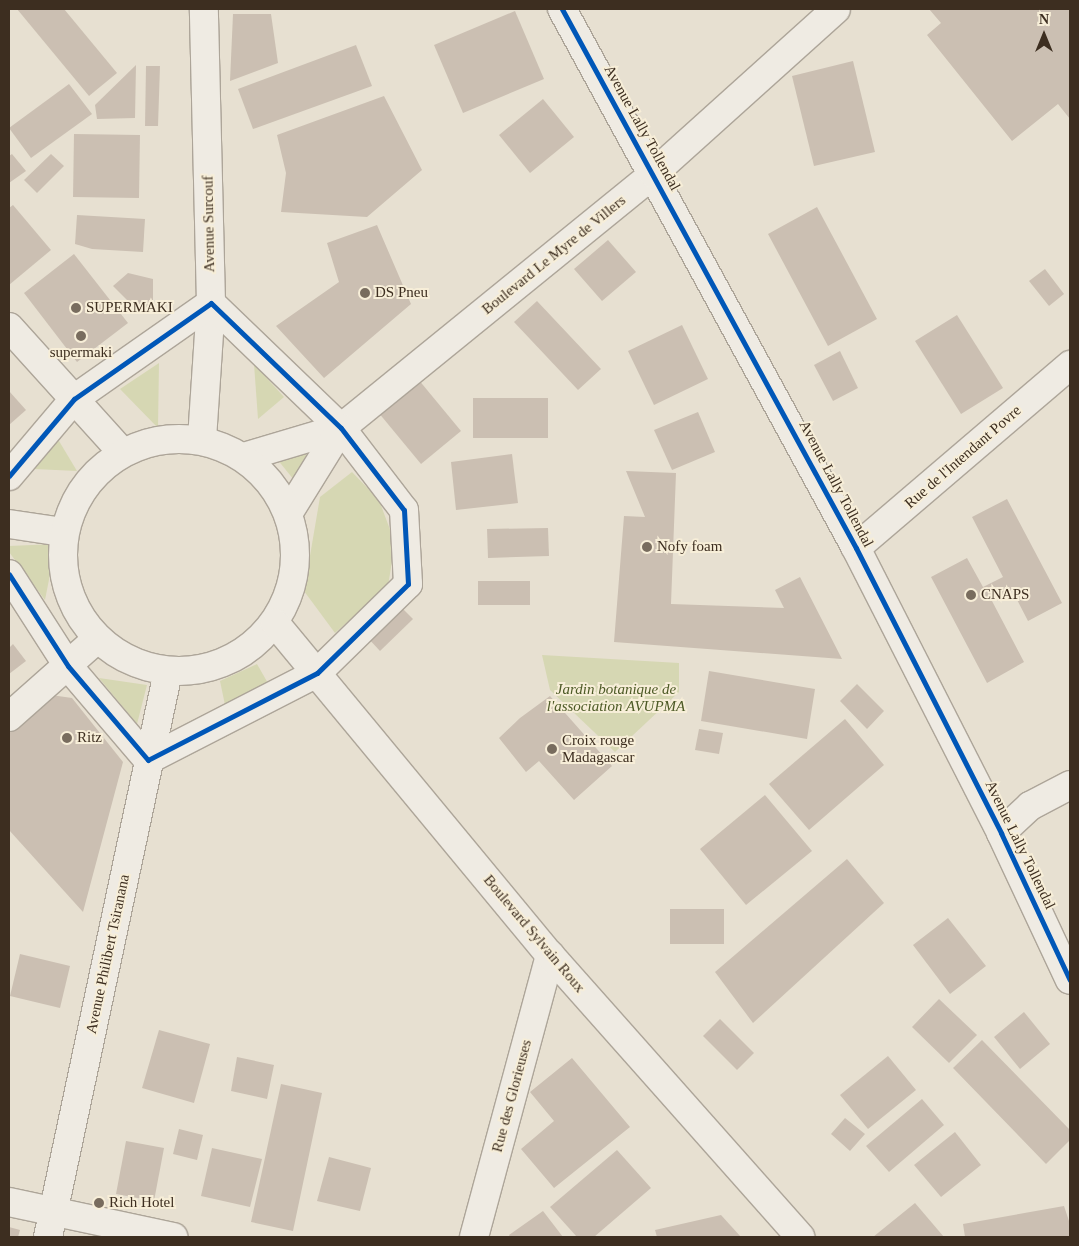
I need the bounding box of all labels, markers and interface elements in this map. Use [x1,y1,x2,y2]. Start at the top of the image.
north arrow [1019,10,1069,60]
text: N [1039,12,1049,27]
street label: Avenue Lally Tollendal [600,62,684,194]
street label: Avenue Surcouf [199,175,219,273]
street label: Boulevard Le Myre de Villers [478,191,630,319]
place label: DS Pneu [375,284,428,302]
marker: DS Pneu [359,287,371,299]
place label: SUPERMAKI [86,299,173,317]
marker: SUPERMAKI [70,302,82,314]
marker: supermaki [75,330,87,342]
place label: supermaki [50,344,112,362]
street label: Rue de l'Intendant Povre [901,402,1025,512]
street label: Avenue Lally Tollendal [795,417,877,551]
place label: Nofy foam [657,538,722,556]
marker: Nofy foam [641,541,653,553]
place label: CNAPS [981,586,1029,604]
marker: CNAPS [965,589,977,601]
park label: Jardin botanique de l'association AVUPMA [547,680,685,715]
place label: Ritz [77,729,102,747]
place label: Croix rouge Madagascar [562,731,634,766]
marker: Ritz [61,732,73,744]
marker: Croix rouge Madagascar [546,743,558,755]
street label: Avenue Lally Tollendal [981,778,1059,912]
street label: Boulevard Sylvain Roux [479,871,589,997]
street label: Avenue Philibert Tsiranana [82,873,134,1035]
street label: Rue des Glorieuses [488,1038,536,1154]
place label: Rich Hotel [109,1194,174,1212]
marker: Rich Hotel [93,1197,105,1209]

